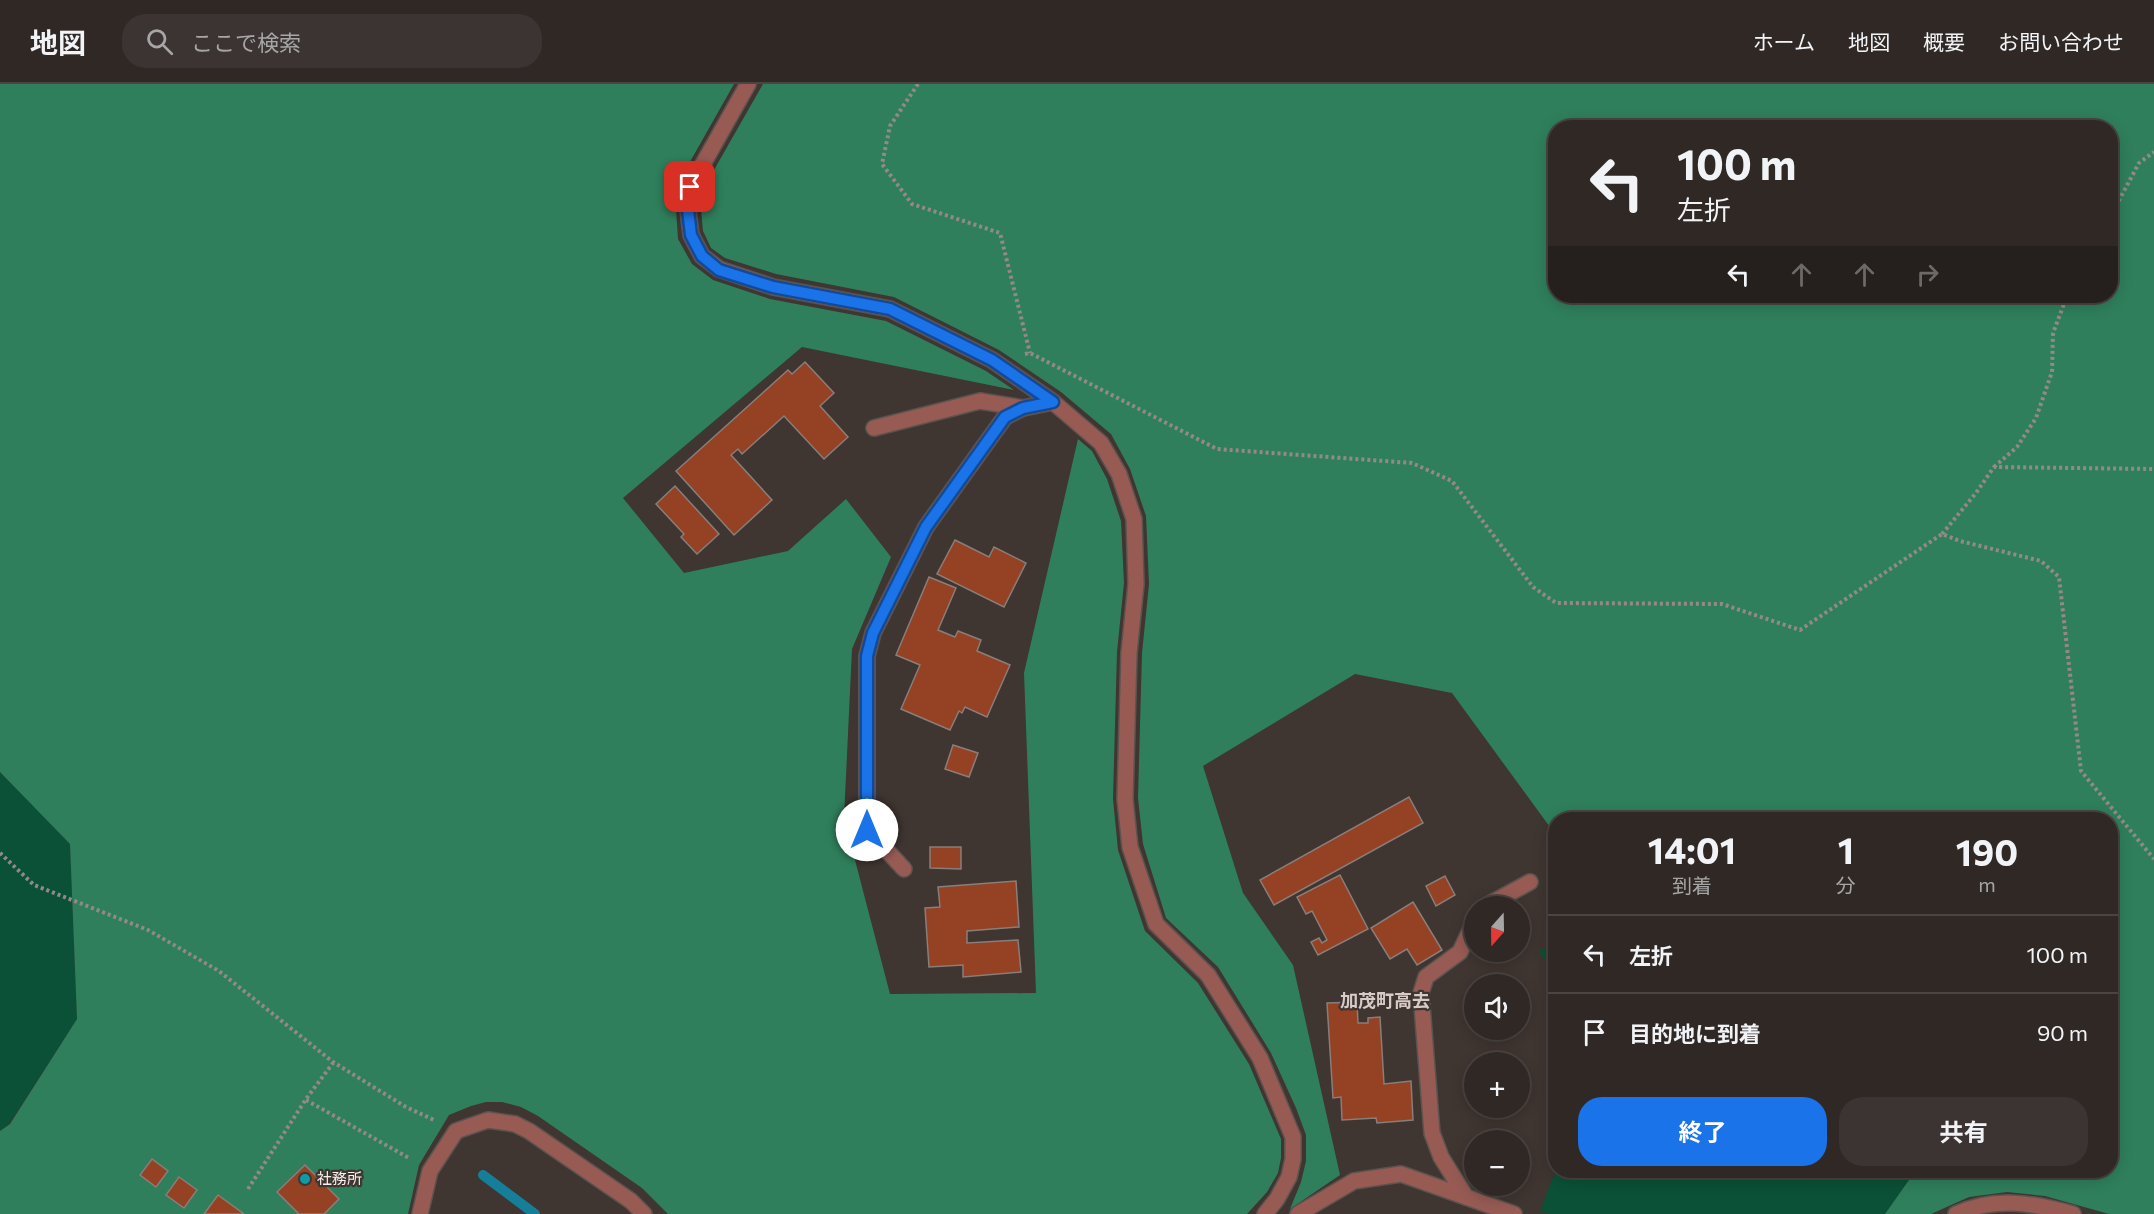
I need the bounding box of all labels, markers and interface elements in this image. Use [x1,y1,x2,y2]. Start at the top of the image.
search box [122,14,542,68]
text: 地図 [30,25,86,59]
icon: search [143,25,176,58]
text: ここで検索 [191,29,301,56]
text: ホーム [1753,29,1815,54]
text: 地図 [1848,29,1890,54]
text: 概要 [1923,29,1965,54]
text: お問い合わせ [1998,29,2124,54]
text: 100 m [1677,137,1797,189]
icon: left [1578,144,1656,222]
pin [664,161,715,212]
icon: arrive [673,170,706,203]
text: 左折 [1677,193,1731,226]
icon: left [1722,258,1755,291]
icon: ahead [1785,258,1818,291]
icon: ahead [1848,258,1881,291]
icon: right [1911,258,1944,291]
position arrow [835,798,899,862]
text: 14:01 [1648,827,1736,871]
text: 1 [1838,827,1854,871]
text: 190 [1956,829,2018,873]
text: m [1978,872,1996,896]
text: 到着 [1672,873,1712,897]
text: 分 [1836,873,1856,897]
north arrow [1464,896,1530,962]
map controls [1464,896,1530,1196]
icon: left [1578,938,1611,971]
text: 100 m [2026,941,2088,968]
text: 左折 [1629,942,1673,969]
button: sound [1464,974,1530,1040]
district label: 加茂町高去 [1340,989,1430,1011]
icon: arrive [1578,1016,1611,1049]
text: 90 m [2037,1019,2088,1046]
text: 目的地に到着 [1629,1020,1761,1047]
button: + [1464,1052,1530,1118]
button: 終了 [1578,1097,1827,1166]
button: 共有 [1839,1097,2088,1166]
button: − [1464,1130,1530,1196]
place label: 社務所 [317,1169,362,1187]
marker: 社務所 [298,1172,312,1186]

